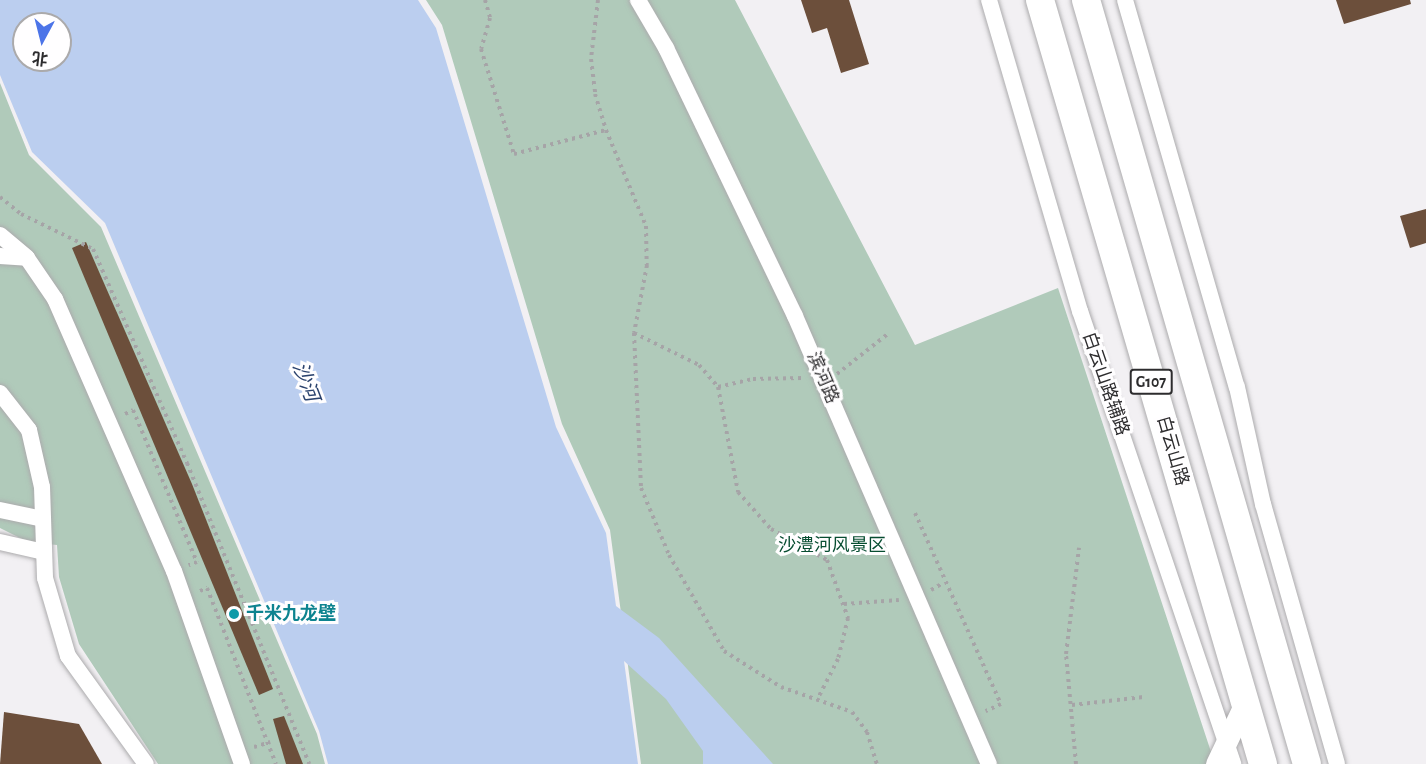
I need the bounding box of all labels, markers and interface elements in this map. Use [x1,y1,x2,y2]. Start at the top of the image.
north arrow [12,12,72,72]
text: 北 [31,49,49,67]
street label: 白云山路辅路 [1077,329,1133,439]
street label: 滨河路 [802,349,842,407]
water label: 沙河 [287,359,323,405]
road number: G107 [1128,369,1174,395]
street label: 白云山路 [1152,413,1192,489]
park label: 沙澧河风景区 [778,535,886,557]
place label: 千米九龙壁 [246,603,336,625]
marker: 千米九龙壁 [227,607,241,621]

